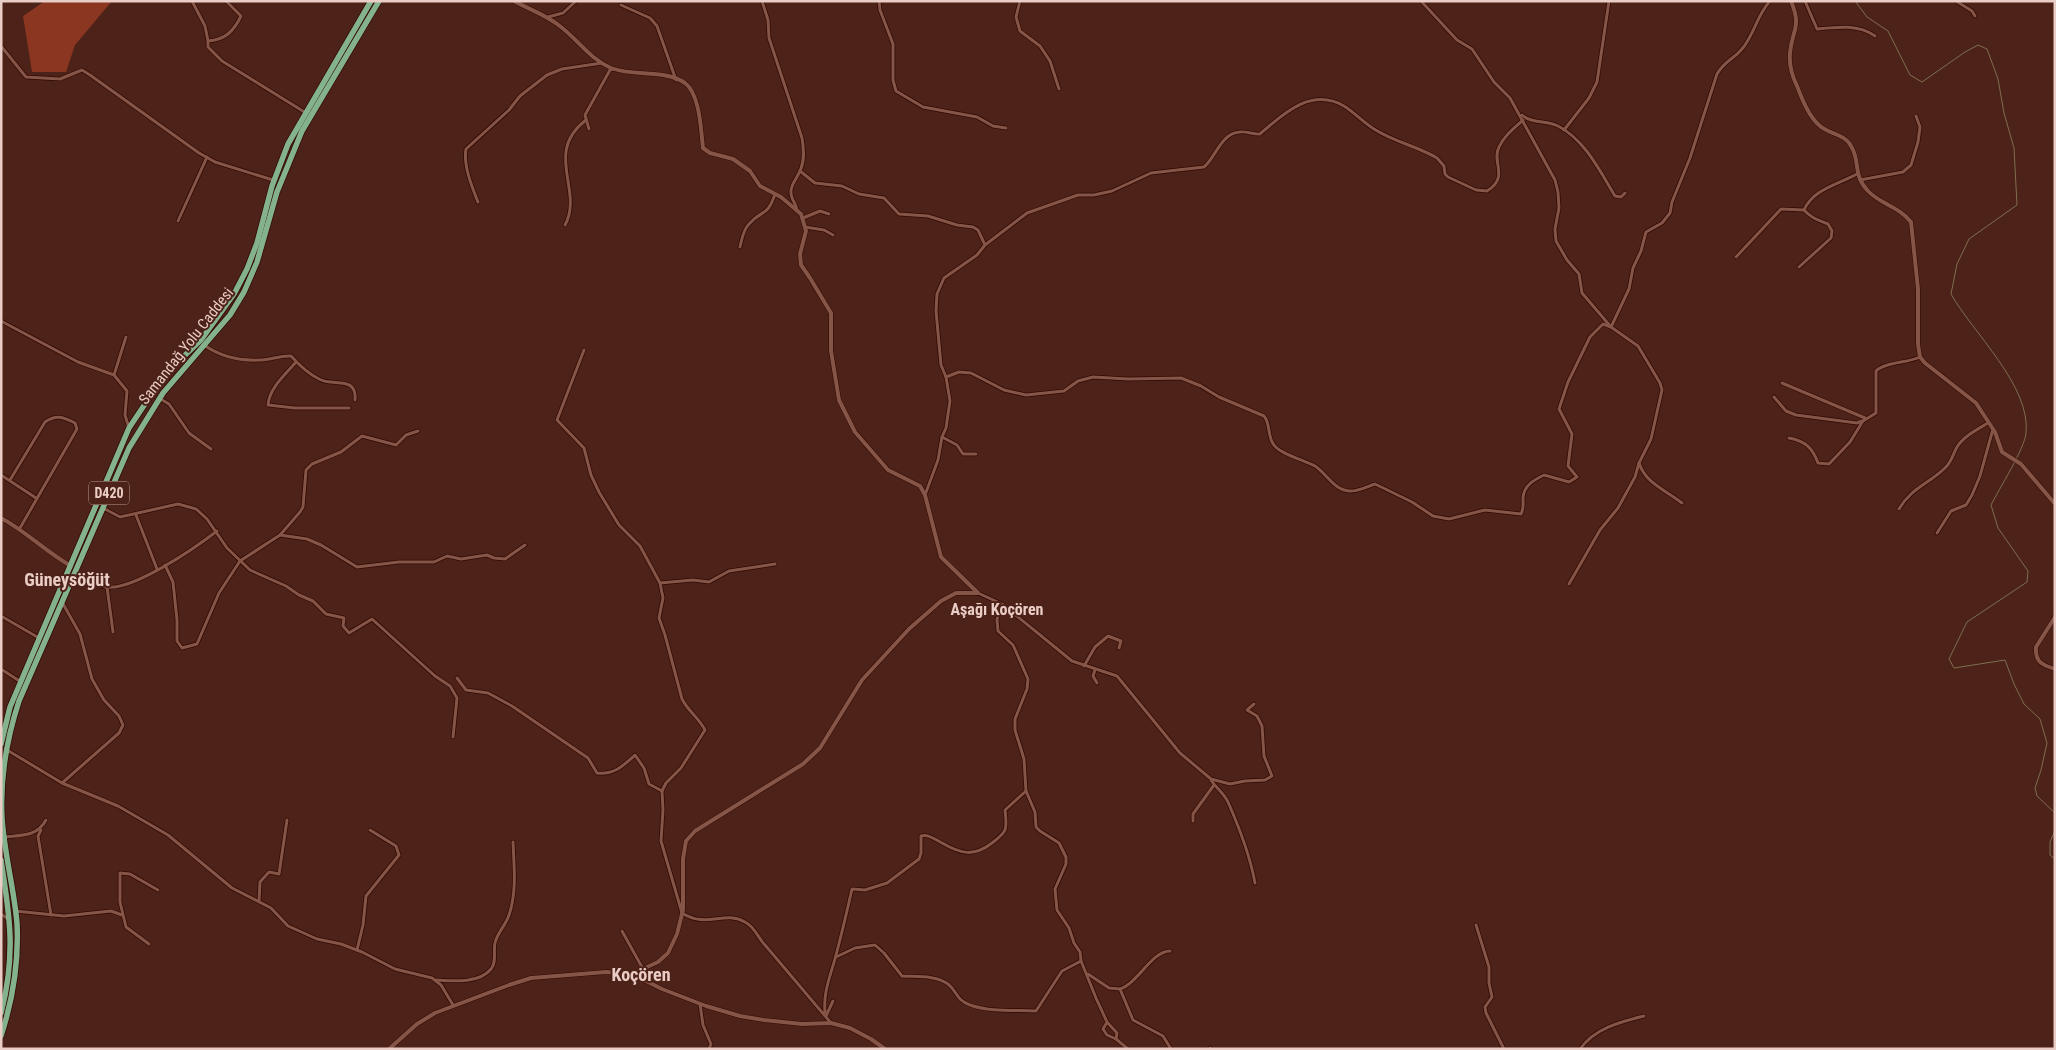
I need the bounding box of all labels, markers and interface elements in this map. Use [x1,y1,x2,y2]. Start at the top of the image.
street label: Samandağ Yolu Caddesi [135,284,237,408]
road number: D420 [89,482,129,504]
district label: Güneysöğüt [24,569,110,590]
district label: Aşağı Koçören [951,600,1044,619]
district label: Koçören [611,964,671,985]

